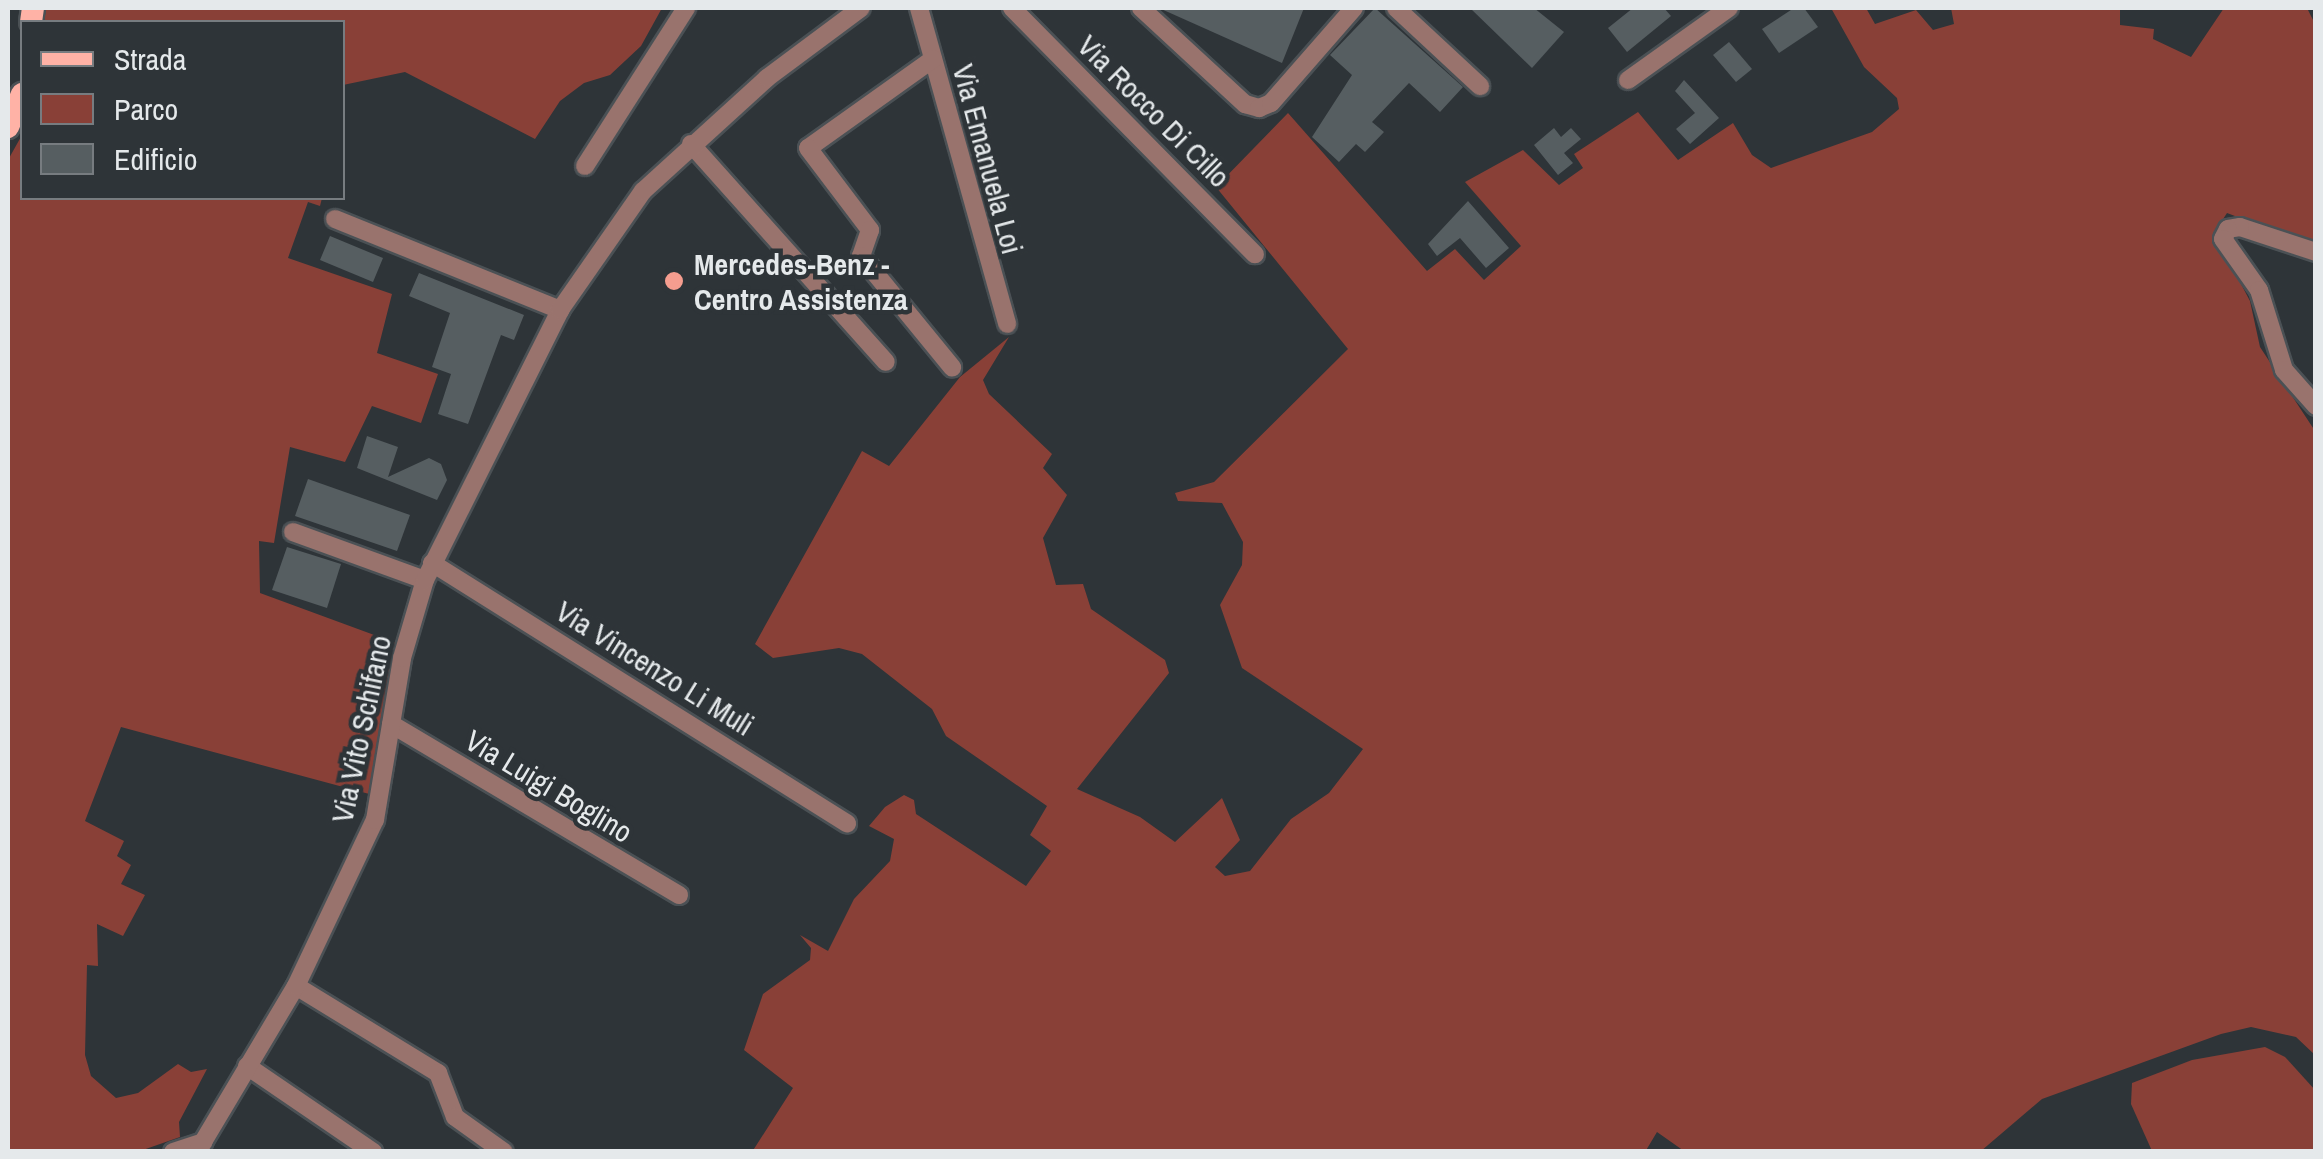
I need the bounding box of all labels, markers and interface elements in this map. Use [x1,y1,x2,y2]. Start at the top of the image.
legend [20,20,345,200]
street label: Via Rocco Di Cillo [1070,27,1238,195]
text: Strada [114,39,186,79]
street label: Via Emanuela Loi [945,60,1031,258]
text: Parco [114,89,178,129]
text: Edificio [114,139,197,179]
place label: Mercedes-Benz - Centro Assistenza [694,246,909,316]
marker: Mercedes-Benz - Centro Assistenza [663,270,685,292]
street label: Via Vincenzo Li Muli [550,593,760,743]
street label: Via Vito Schifano [324,632,398,826]
street label: Via Luigi Boglino [459,722,639,850]

